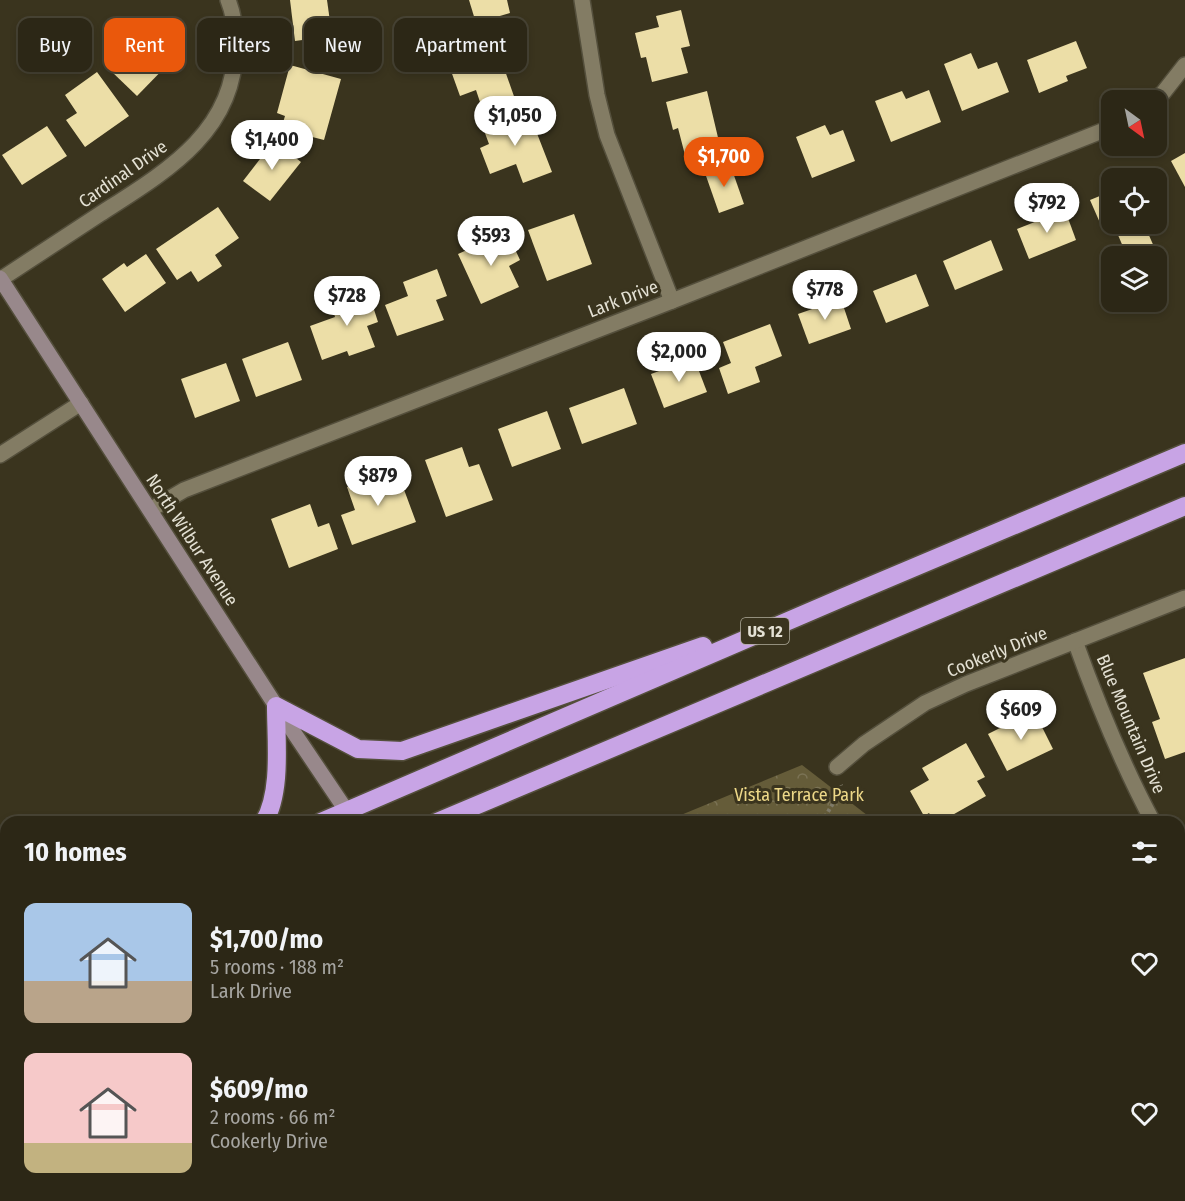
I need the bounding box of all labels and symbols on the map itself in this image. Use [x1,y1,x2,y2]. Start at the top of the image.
north arrow [1101,90,1167,156]
pin: $1,050 [466,96,564,147]
pin: $1,400 [223,120,321,171]
street label: Cardinal Drive [75,135,172,213]
pin: $1,700 [675,137,773,188]
pin: $792 [1011,183,1083,234]
pin: $593 [455,216,527,267]
pin: $778 [789,270,861,321]
street label: Lark Drive [585,275,661,322]
pin: $728 [311,276,383,327]
pin: $2,000 [630,332,728,383]
pin: $879 [342,456,414,507]
street label: North Wilbur Avenue [141,470,243,610]
road number: US 12 [741,618,789,644]
street label: Cookerly Drive [944,622,1050,682]
street label: Blue Mountain Drive [1092,651,1170,797]
pin: $609 [985,690,1057,741]
park label: Vista Terrace Park [734,784,864,806]

